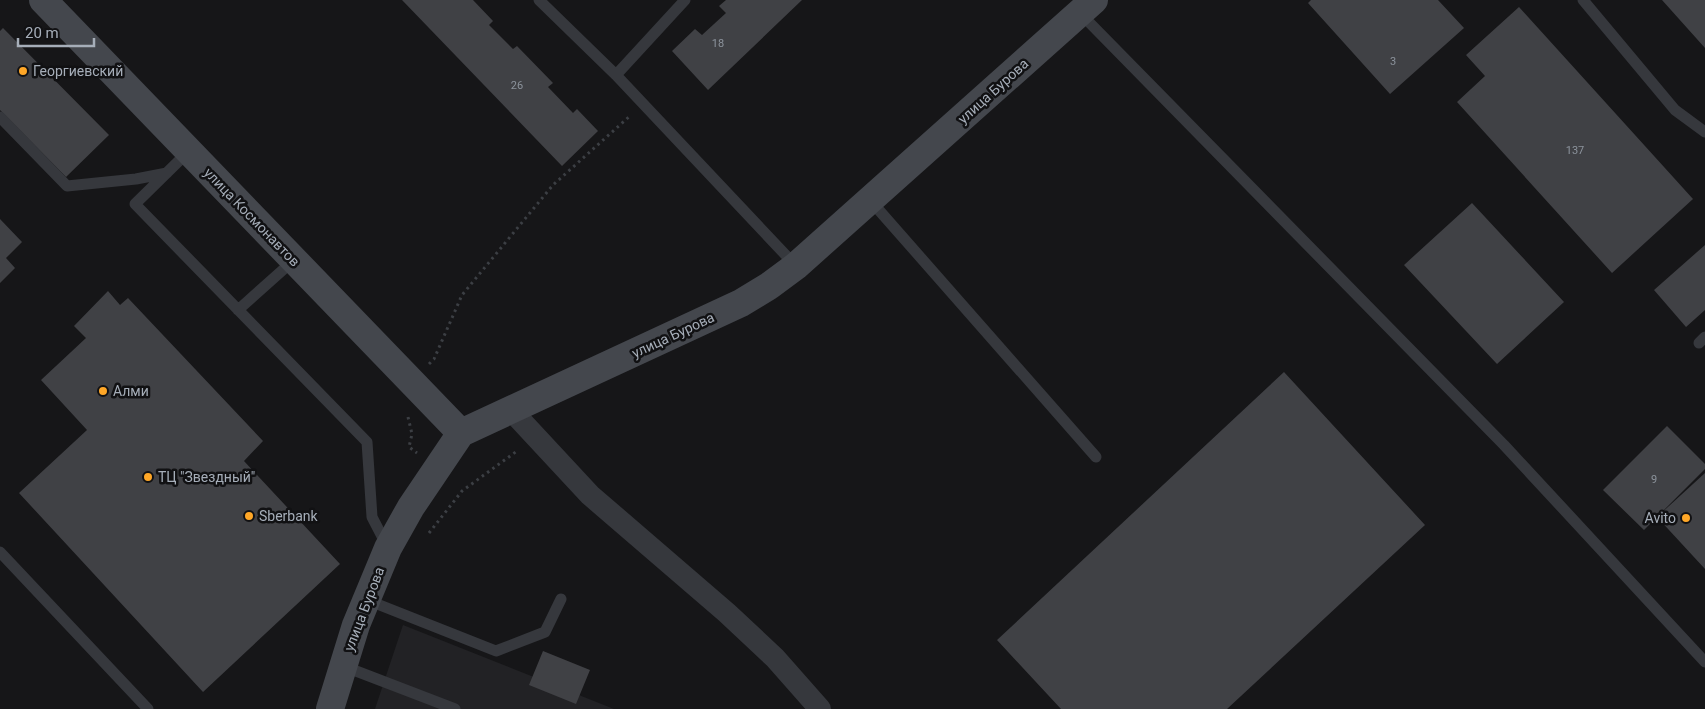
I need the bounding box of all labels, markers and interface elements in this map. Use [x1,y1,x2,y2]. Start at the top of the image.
scale bar [18,15,94,47]
text: 20 m [25,24,59,42]
house number: 18 [712,37,724,50]
street label: улица Бурова [955,55,1031,127]
house number: 3 [1390,55,1396,68]
place label: Георгиевский [33,63,123,79]
marker: Георгиевский [17,65,29,77]
house number: 26 [511,79,523,92]
house number: 137 [1566,144,1584,157]
street label: улица Космонавтов [201,165,303,269]
street label: улица Бурова [629,309,717,361]
place label: Алми [113,383,149,399]
marker: Алми [97,385,109,397]
place label: ТЦ "Звездный" [158,469,255,485]
marker: ТЦ "Звездный" [142,471,154,483]
house number: 9 [1651,473,1657,486]
place label: Sberbank [259,508,319,524]
marker: Sberbank [243,510,255,522]
place label: Avito [1645,510,1676,526]
marker: Avito [1680,512,1692,524]
street label: улица Бурова [341,565,387,653]

